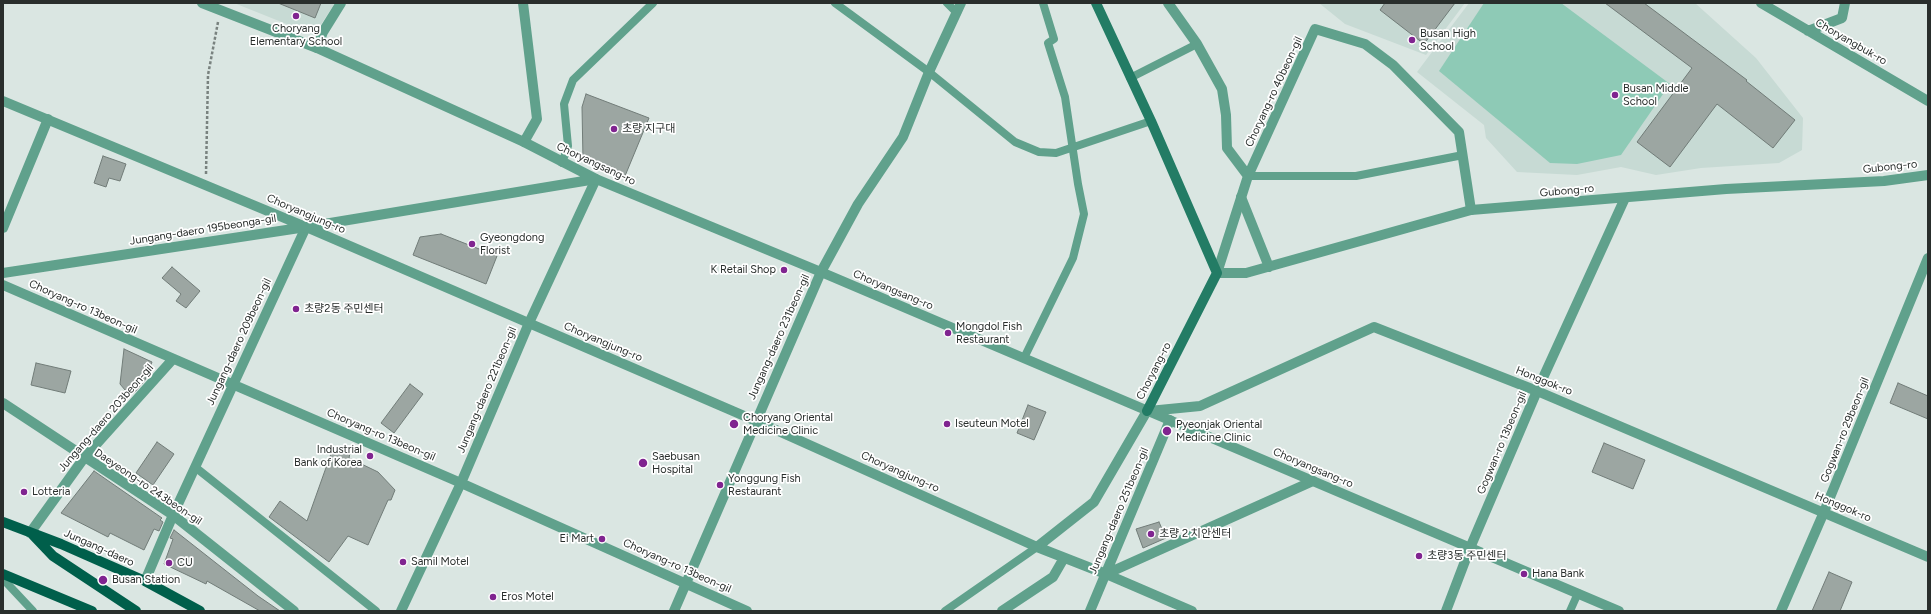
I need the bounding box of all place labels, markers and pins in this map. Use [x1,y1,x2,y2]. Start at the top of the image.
marker: Choryang Elementary School [291,11,301,21]
place label: Choryang Elementary School [250,22,342,48]
place label: Busan High School [1420,27,1476,53]
marker: Busan High School [1407,35,1417,45]
place label: Busan Middle School [1623,82,1689,108]
marker: Busan Middle School [1610,90,1620,100]
place label: 초량 지구대 [622,122,675,136]
marker: 초량 지구대 [609,124,619,134]
place label: Gyeongdong Florist [480,231,544,257]
marker: Gyeongdong Florist [467,239,477,249]
place label: K Retail Shop [710,263,776,277]
marker: K Retail Shop [779,265,789,275]
place label: 초량2동 주민센터 [304,302,384,316]
marker: 초량2동 주민센터 [291,304,301,314]
place label: Mongdol Fish Restaurant [956,320,1022,346]
marker: Mongdol Fish Restaurant [943,328,953,338]
place label: Choryang Oriental Medicine Clinic [743,411,833,437]
place label: Iseuteun Motel [955,417,1029,431]
marker: Choryang Oriental Medicine Clinic [728,418,740,430]
place label: Pyeonjak Oriental Medicine Clinic [1176,418,1262,444]
marker: Iseuteun Motel [942,419,952,429]
marker: Pyeonjak Oriental Medicine Clinic [1161,425,1173,437]
place label: Industrial Bank of Korea [294,443,362,469]
place label: Saebusan Hospital [652,450,700,476]
marker: Industrial Bank of Korea [365,451,375,461]
marker: Saebusan Hospital [637,457,649,469]
place label: Yonggung Fish Restaurant [728,472,801,498]
marker: Yonggung Fish Restaurant [715,480,725,490]
place label: Lotteria [32,485,70,499]
marker: Lotteria [19,487,29,497]
place label: 초량 2 치안센터 [1159,527,1231,541]
marker: 초량 2 치안센터 [1146,529,1156,539]
place label: Ei Mart [559,532,594,546]
marker: Ei Mart [597,534,607,544]
place label: 초량3동 주민센터 [1427,549,1507,563]
marker: 초량3동 주민센터 [1414,551,1424,561]
place label: Samil Motel [411,555,469,569]
place label: CU [177,556,193,570]
marker: Samil Motel [398,557,408,567]
marker: CU [164,558,174,568]
place label: Hana Bank [1532,567,1584,581]
marker: Hana Bank [1519,569,1529,579]
place label: Busan Station [112,573,180,587]
marker: Busan Station [97,574,109,586]
place label: Eros Motel [501,590,554,604]
marker: Eros Motel [488,592,498,602]

